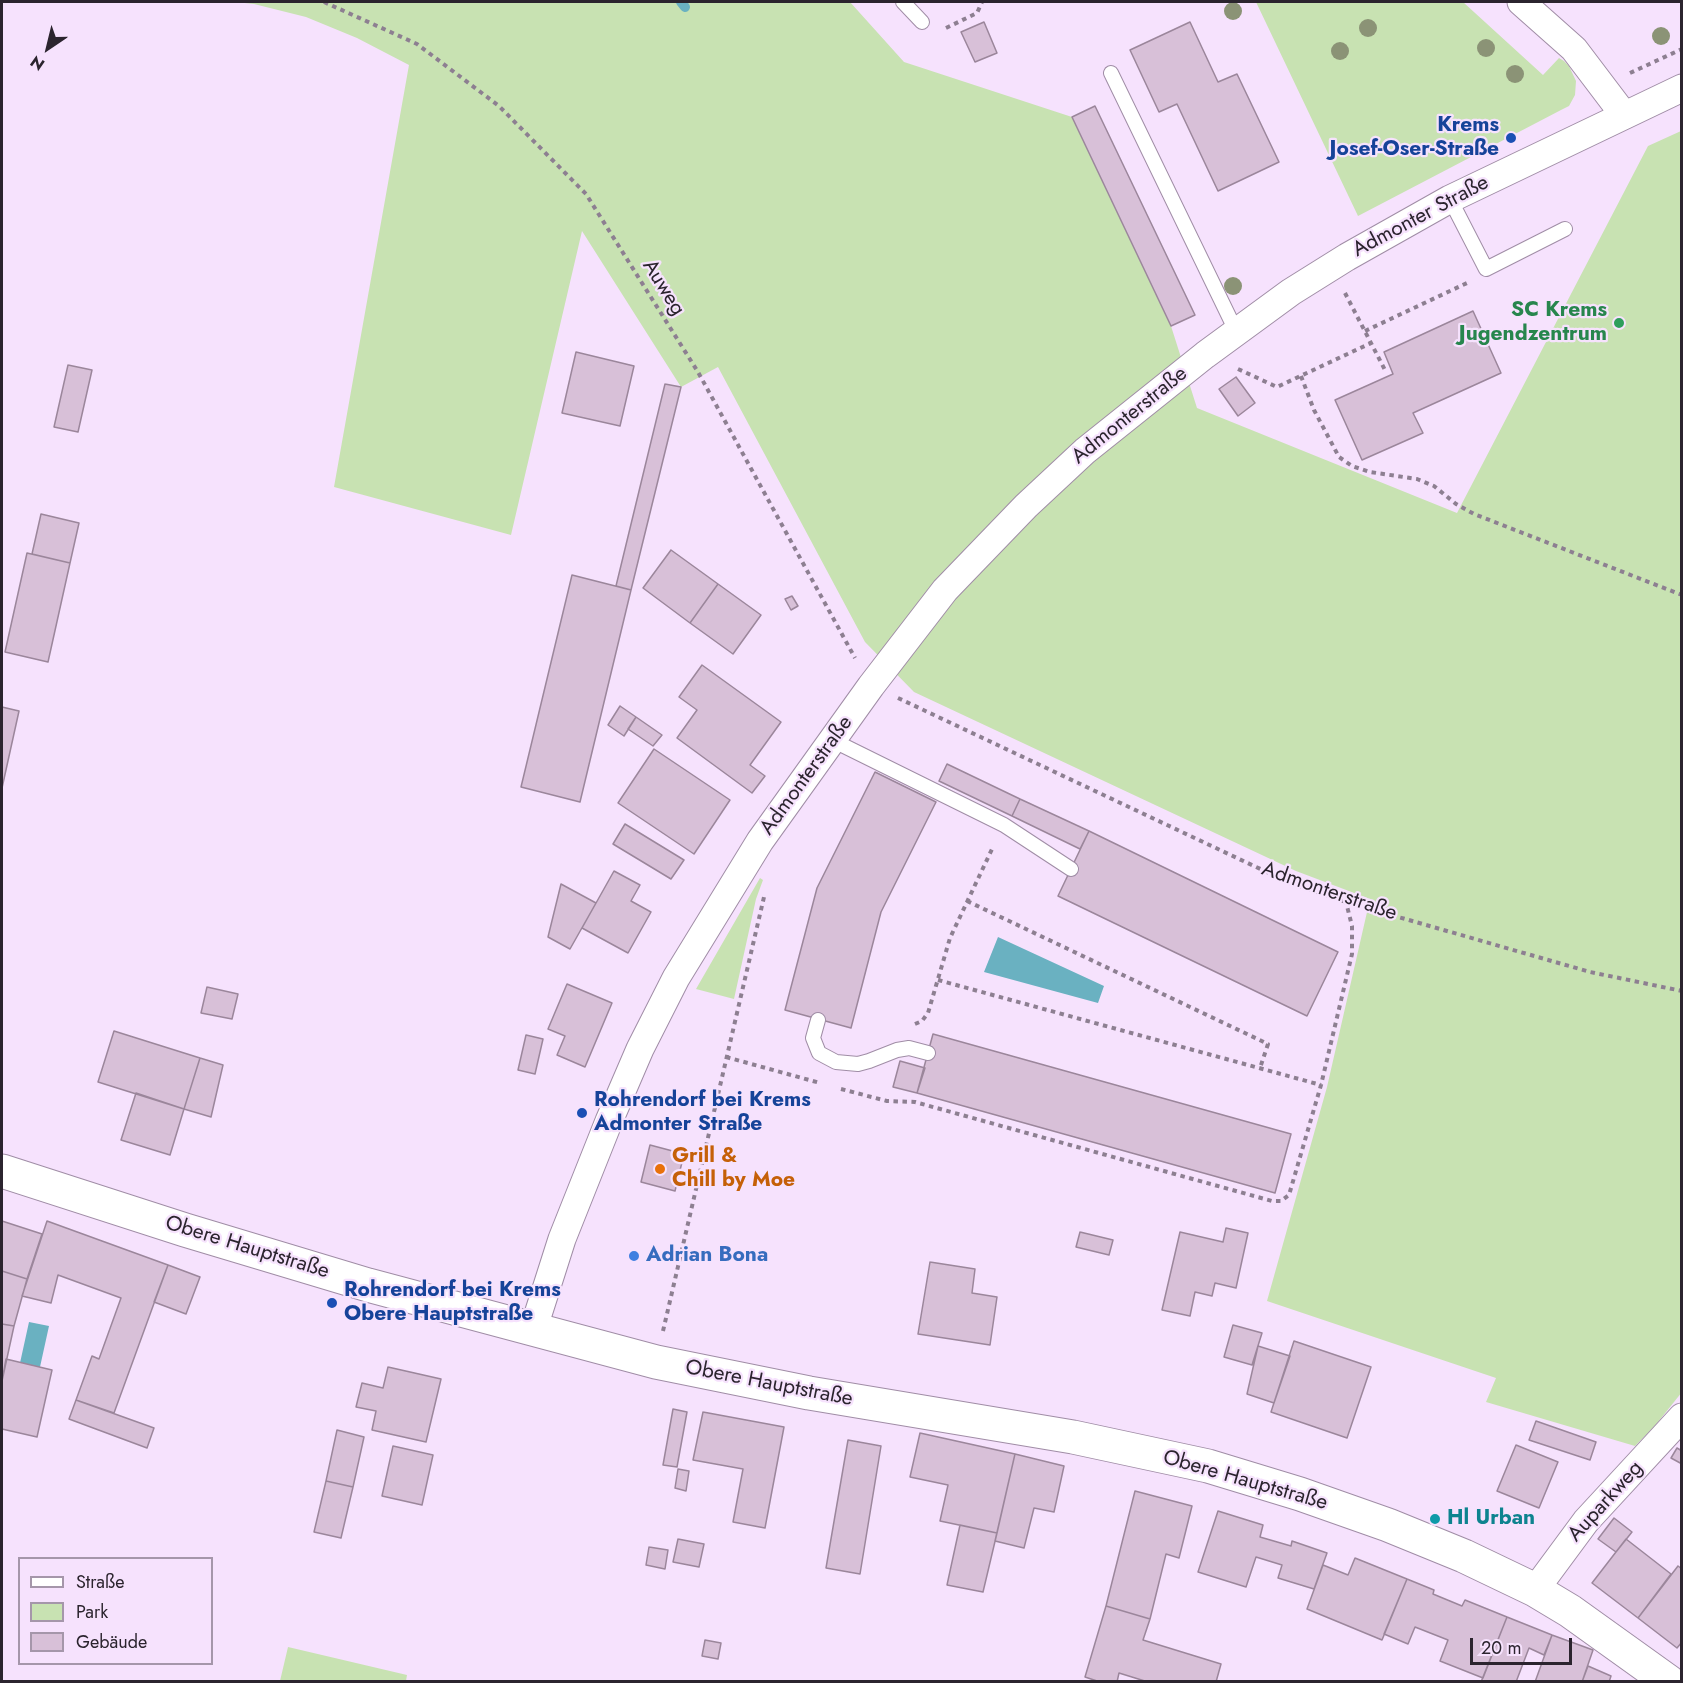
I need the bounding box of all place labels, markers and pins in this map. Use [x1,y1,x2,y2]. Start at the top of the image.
place label: Krems Josef-Oser-Straße [1330,113,1499,163]
marker: Krems Josef-Oser-Straße [1504,131,1518,145]
place label: SC Krems Jugendzentrum [1459,298,1607,348]
marker: SC Krems Jugendzentrum [1612,316,1626,330]
place label: Rohrendorf bei Krems Admonter Straße [594,1088,811,1138]
marker: Rohrendorf bei Krems Admonter Straße [575,1106,589,1120]
place label: Grill & Chill by Moe [672,1144,795,1194]
marker: Grill & Chill by Moe [653,1162,667,1176]
place label: Adrian Bona [646,1243,768,1269]
marker: Adrian Bona [627,1249,641,1263]
place label: Rohrendorf bei Krems Obere Hauptstraße [344,1278,561,1328]
marker: Rohrendorf bei Krems Obere Hauptstraße [325,1296,339,1310]
place label: Hl Urban [1447,1506,1535,1532]
marker: Hl Urban [1428,1512,1442,1526]

